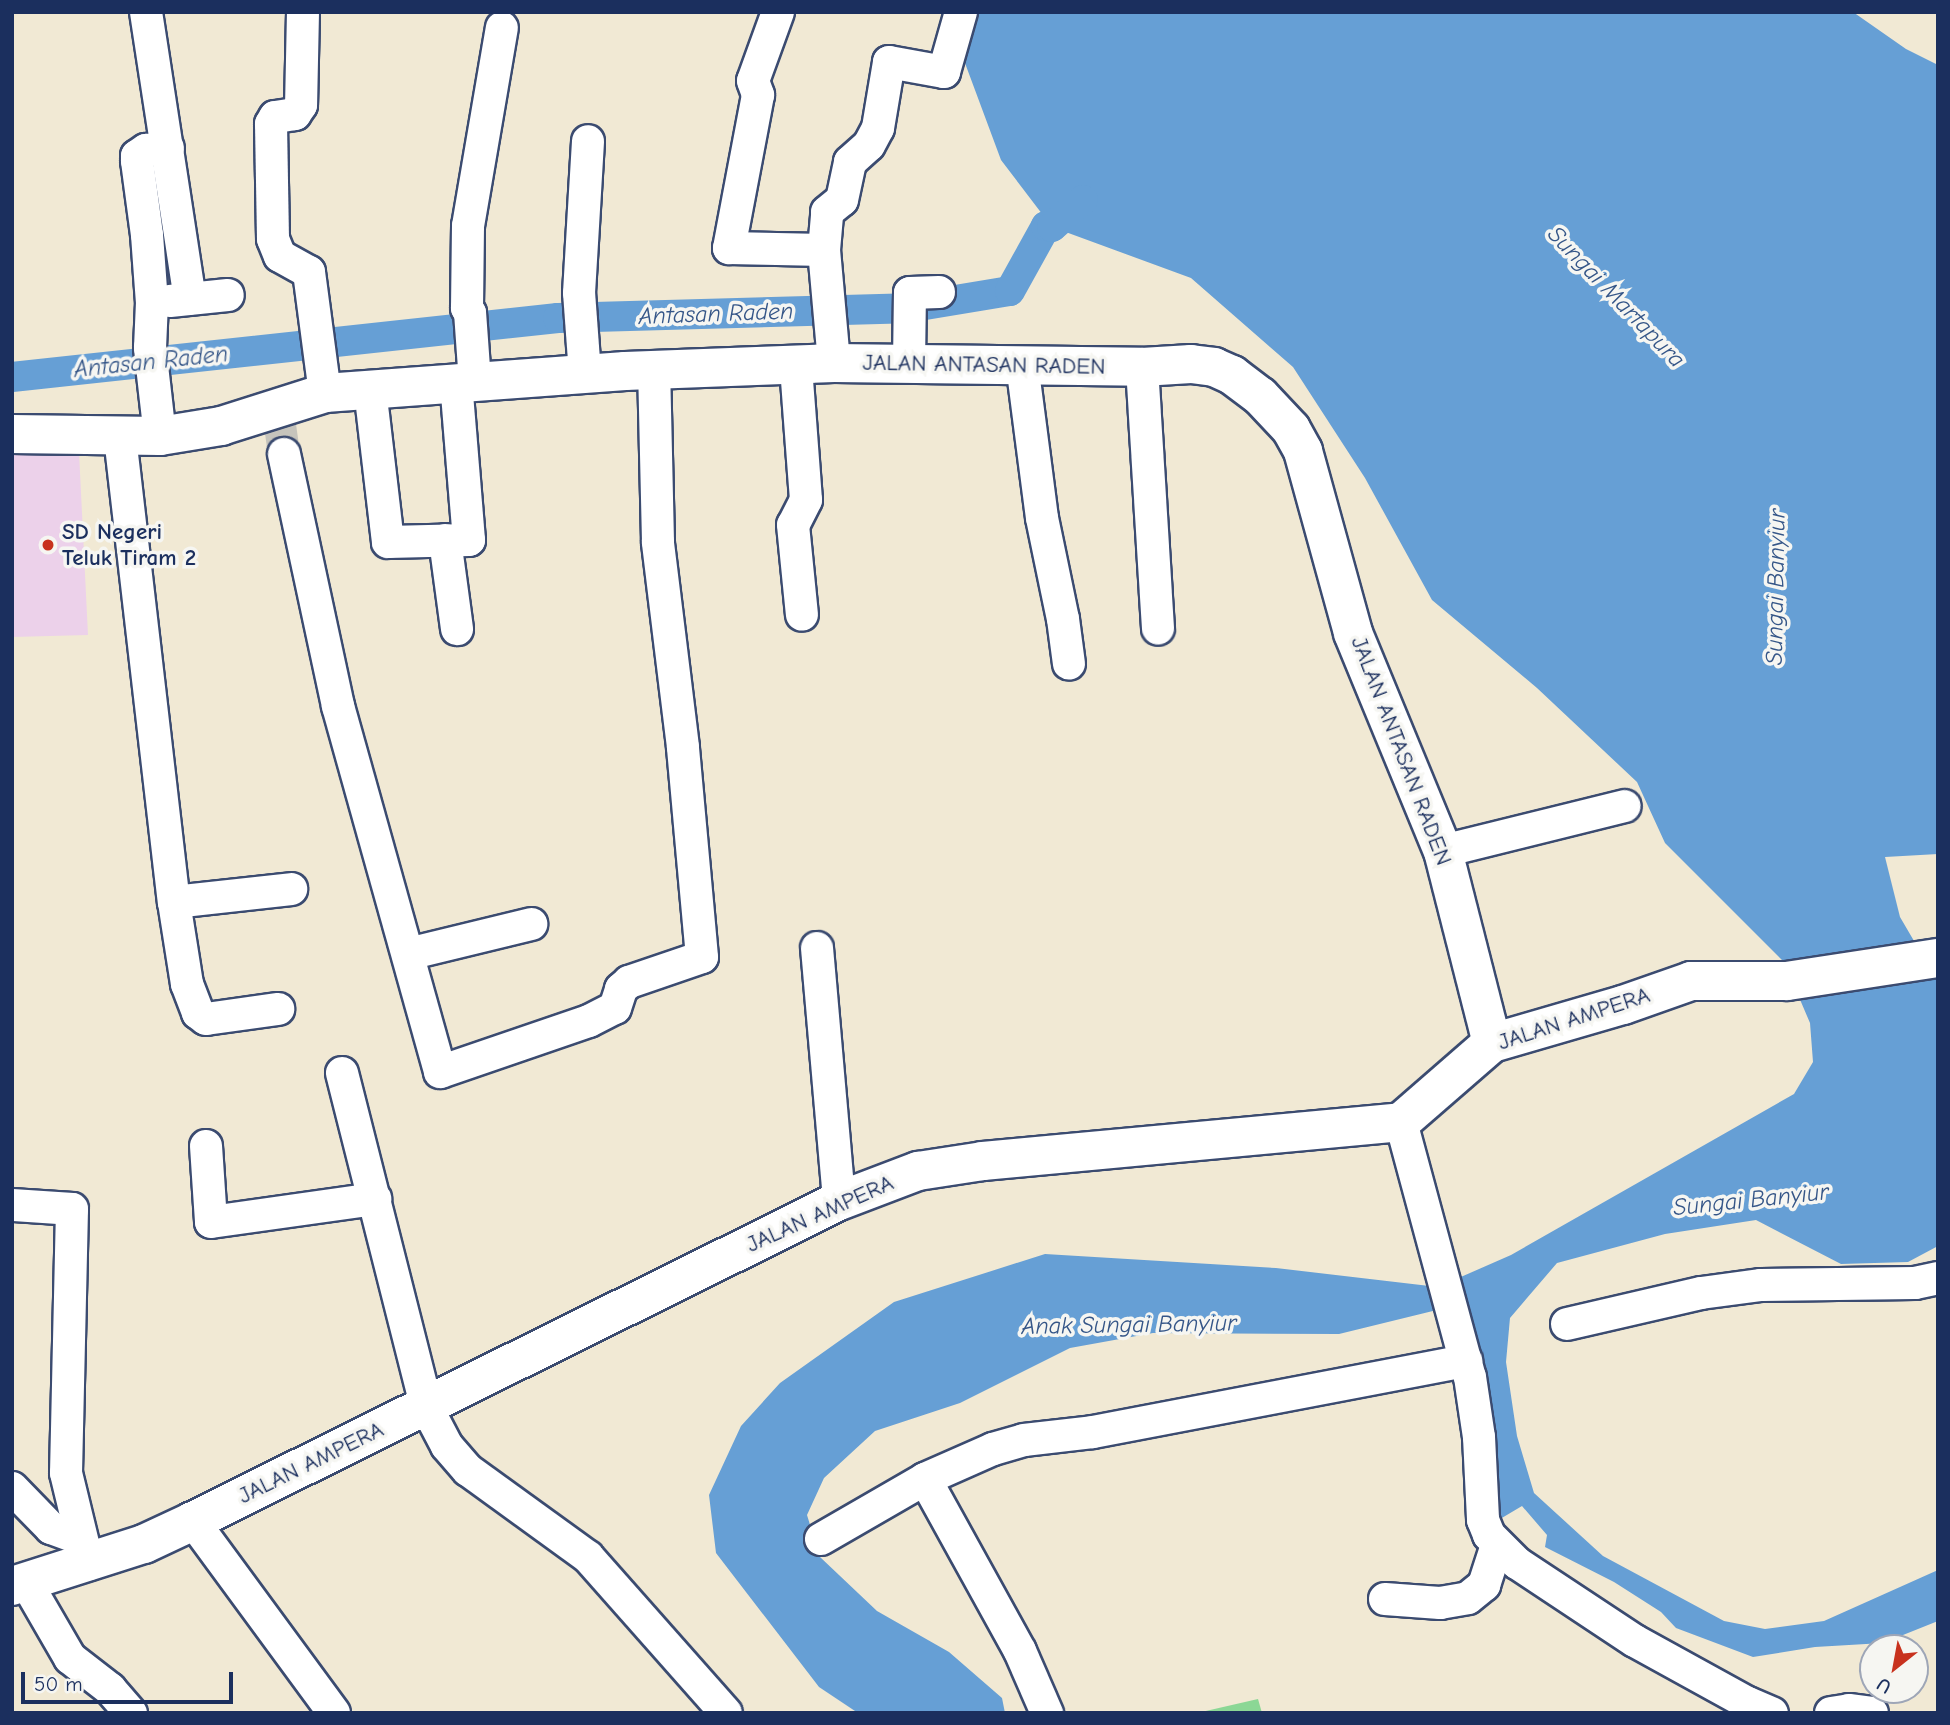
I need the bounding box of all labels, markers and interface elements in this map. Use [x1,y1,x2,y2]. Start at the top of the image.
water label: Sungai Martapura [1541,220,1691,374]
water label: Antasan Raden [638,297,794,331]
water label: Antasan Raden [72,340,230,384]
street label: JALAN ANTASAN RADEN [862,349,1106,381]
water label: Sungai Banyiur [1760,509,1792,665]
place label: SD Negeri Teluk Tiram 2 [62,518,196,572]
marker: SD Negeri Teluk Tiram 2 [40,537,56,553]
street label: JALAN ANTASAN RADEN [1345,633,1457,869]
street label: JALAN AMPERA [1495,981,1653,1057]
street label: JALAN AMPERA [742,1169,898,1259]
water label: Sungai Banyiur [1672,1178,1830,1222]
water label: Anak Sungai Banyiur [1021,1309,1237,1341]
street label: JALAN AMPERA [234,1416,388,1510]
north arrow [1859,1634,1929,1704]
scale bar [24,1658,236,1702]
text: 50 m [34,1672,83,1696]
text: U [1873,1673,1895,1698]

